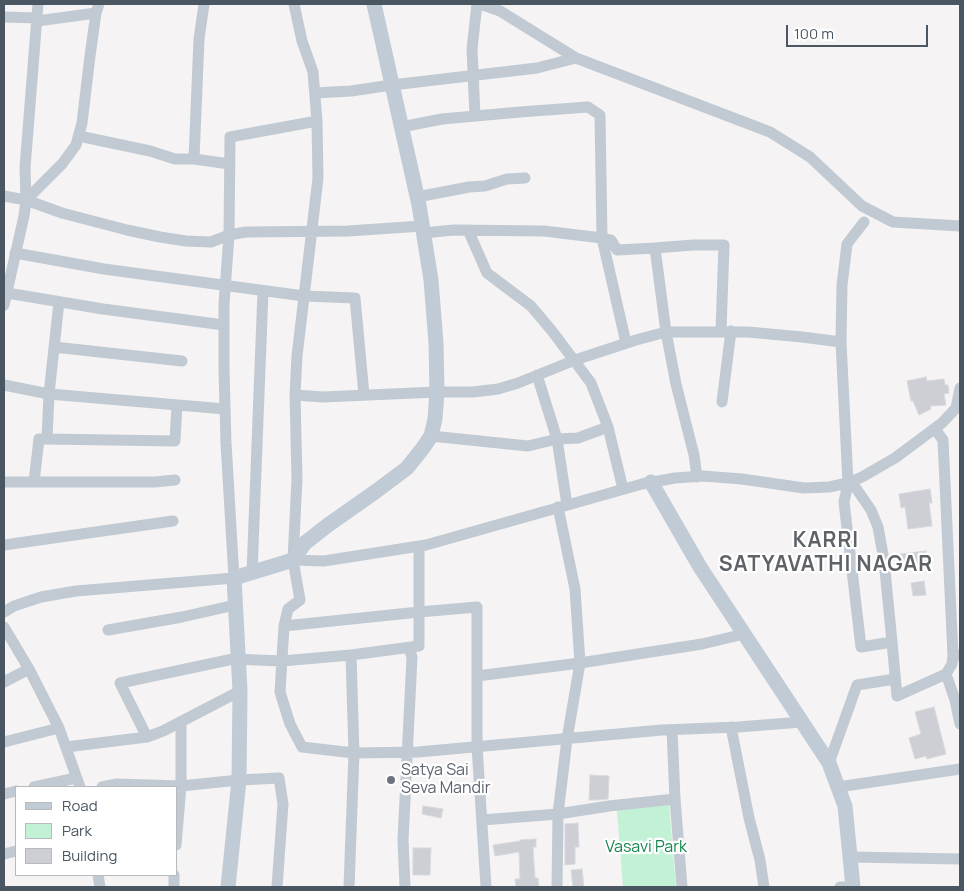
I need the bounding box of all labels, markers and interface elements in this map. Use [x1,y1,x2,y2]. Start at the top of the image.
scale bar [789,15,932,47]
text: 100 m [794,23,834,44]
district label: KARRI SATYAVATHI NAGAR [717,528,935,578]
place label: Satya Sai Seva Mandir [401,761,490,799]
marker: Satya Sai Seva Mandir [385,774,397,786]
legend [15,786,178,876]
text: Road [62,795,98,816]
text: Park [62,820,92,841]
park label: Vasavi Park [605,838,687,858]
text: Building [62,845,117,866]

